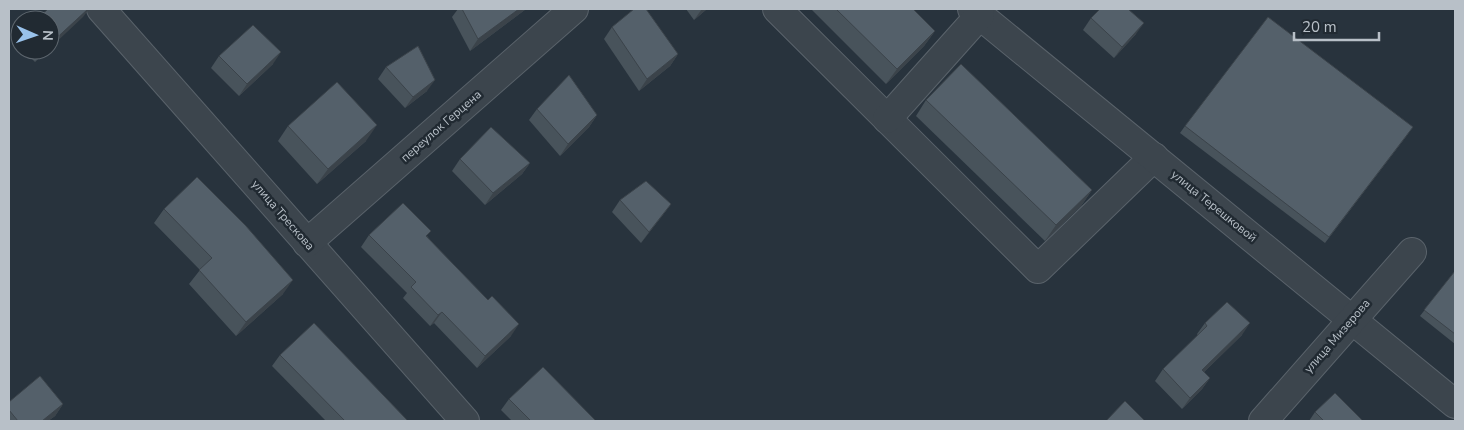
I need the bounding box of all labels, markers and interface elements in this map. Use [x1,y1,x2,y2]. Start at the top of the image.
north arrow [10,10,60,60]
scale bar [1294,10,1379,42]
text: 20 m [1302,17,1337,37]
text: N [38,30,57,41]
street label: переулок Герцена [397,87,485,165]
street label: улица Терешковой [1168,166,1260,246]
street label: улица Трескова [248,176,318,254]
street label: улица Мизерова [1300,296,1374,376]

